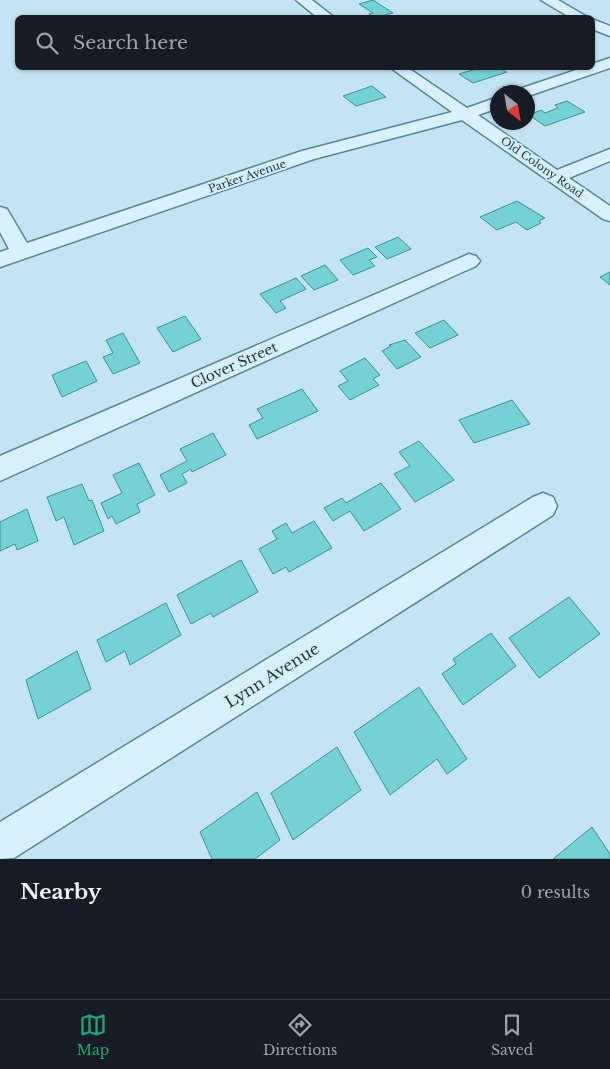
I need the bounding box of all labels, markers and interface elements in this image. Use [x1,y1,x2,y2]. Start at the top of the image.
search box [15,15,595,70]
icon: search [33,29,61,57]
text: Search here [73,31,188,54]
north arrow [490,85,535,130]
street label: Old Colony Road [498,133,587,201]
street label: Parker Avenue [206,156,288,196]
street label: Clover Street [188,338,281,392]
street label: Lynn Avenue [221,638,323,712]
text: Nearby [20,879,101,905]
text: 0 results [521,882,590,902]
tab: Map [77,1011,109,1059]
tab: Directions [263,1011,337,1059]
tab: Saved [491,1011,533,1059]

